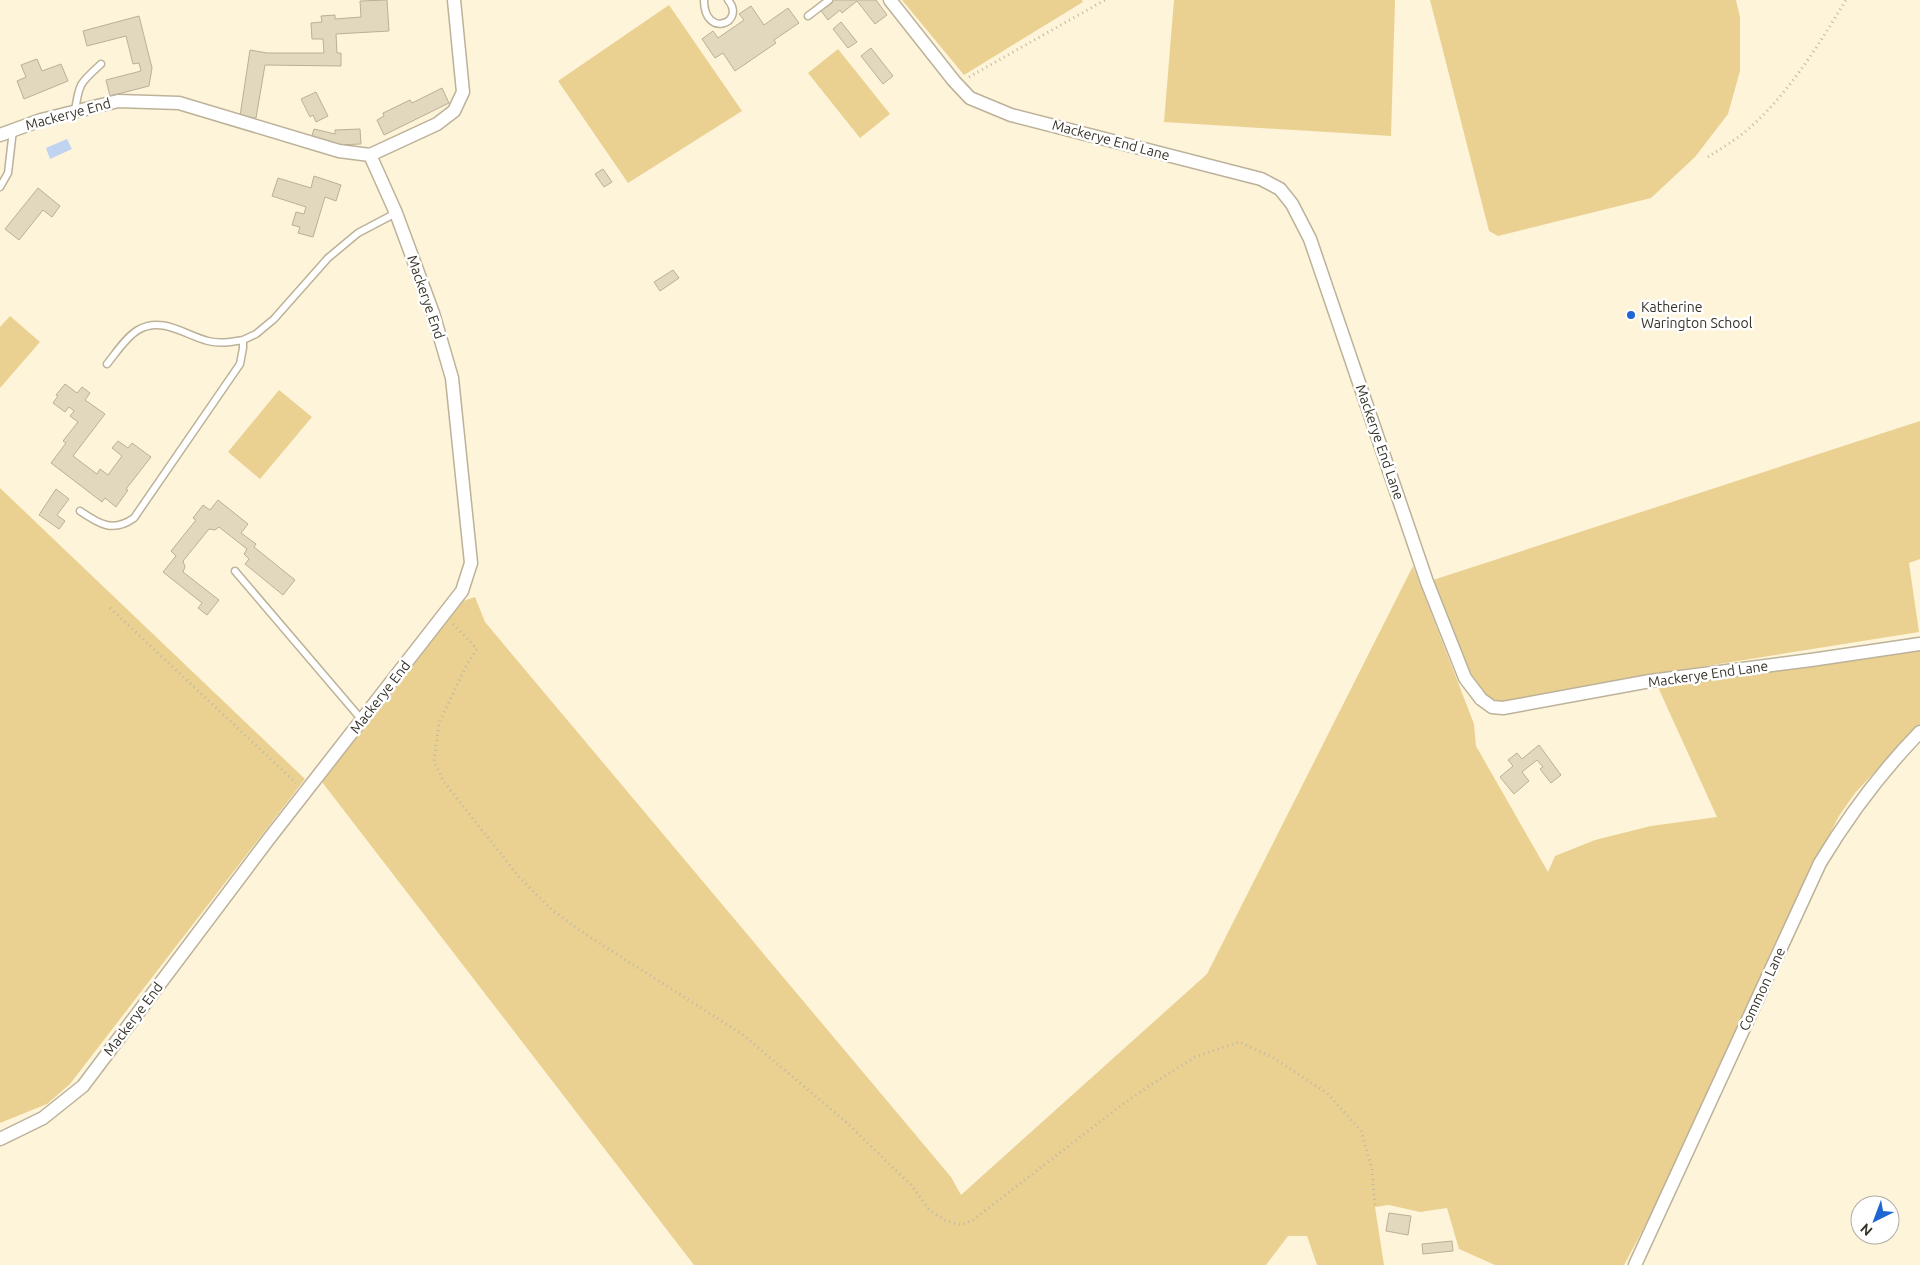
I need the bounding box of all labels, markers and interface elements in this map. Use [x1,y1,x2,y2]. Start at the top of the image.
street label: Mackerye End [24,95,112,133]
street label: Mackerye End Lane [1050,117,1172,163]
street label: Mackerye End [404,253,448,341]
place label: Katherine Warington School [1641,299,1753,331]
marker: Katherine Warington School [1625,309,1637,321]
street label: Mackerye End Lane [1353,382,1407,502]
street label: Mackerye End [347,658,413,736]
street label: Mackerye End Lane [1647,658,1769,690]
street label: Common Lane [1736,945,1788,1033]
street label: Mackerye End [100,979,166,1059]
north arrow [1850,1195,1900,1245]
text: N [1857,1220,1876,1239]

